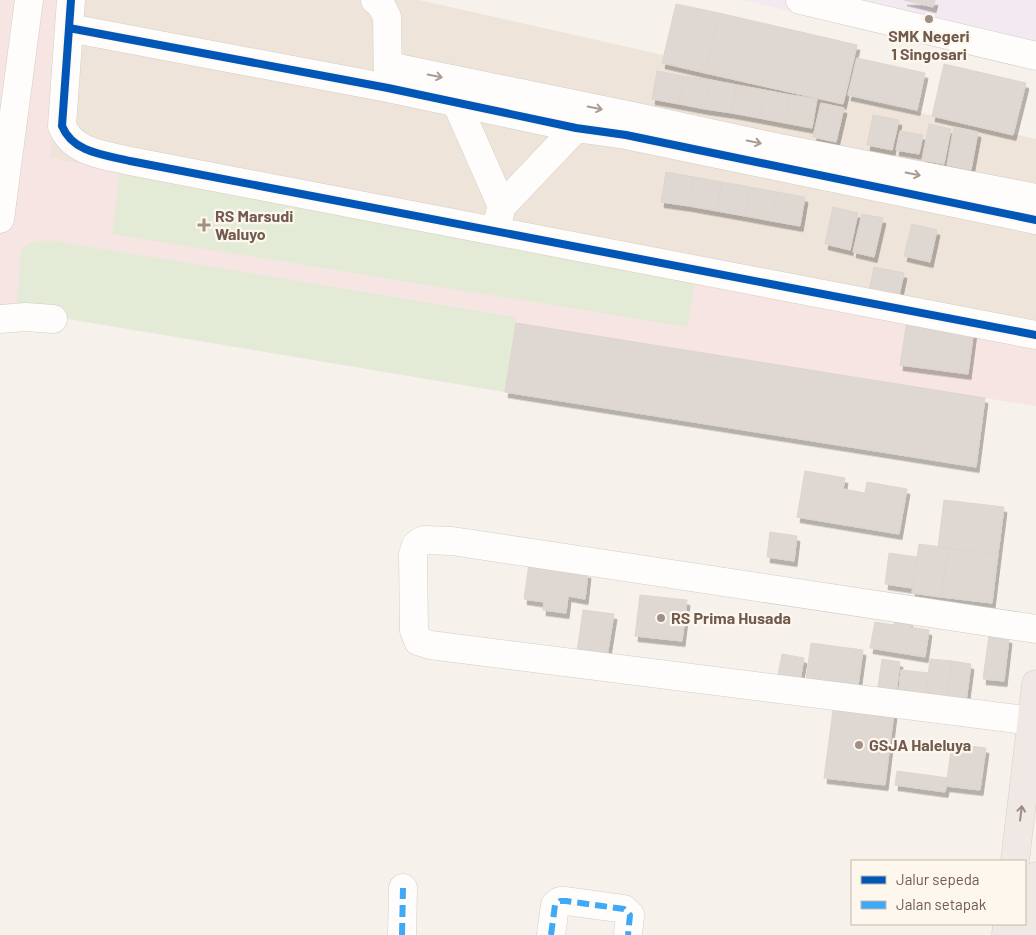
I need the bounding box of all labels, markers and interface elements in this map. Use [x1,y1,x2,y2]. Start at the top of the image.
marker: SMK Negeri 1 Singosari [923,13,935,25]
place label: SMK Negeri 1 Singosari [888,26,970,63]
one-way arrow [427,72,443,81]
one-way arrow [586,104,602,114]
one-way arrow [745,138,761,147]
one-way arrow [905,170,921,180]
place label: RS Marsudi Waluyo [215,206,293,243]
marker: RS Marsudi Waluyo [197,218,211,232]
place label: RS Prima Husada [671,608,791,627]
marker: RS Prima Husada [655,612,667,624]
place label: GSJA Haleluya [869,735,971,754]
marker: GSJA Haleluya [853,739,865,751]
one-way arrow [1016,805,1026,821]
legend [851,860,1026,925]
text: Jalur sepeda [896,870,980,888]
text: Jalan setapak [896,895,987,913]

